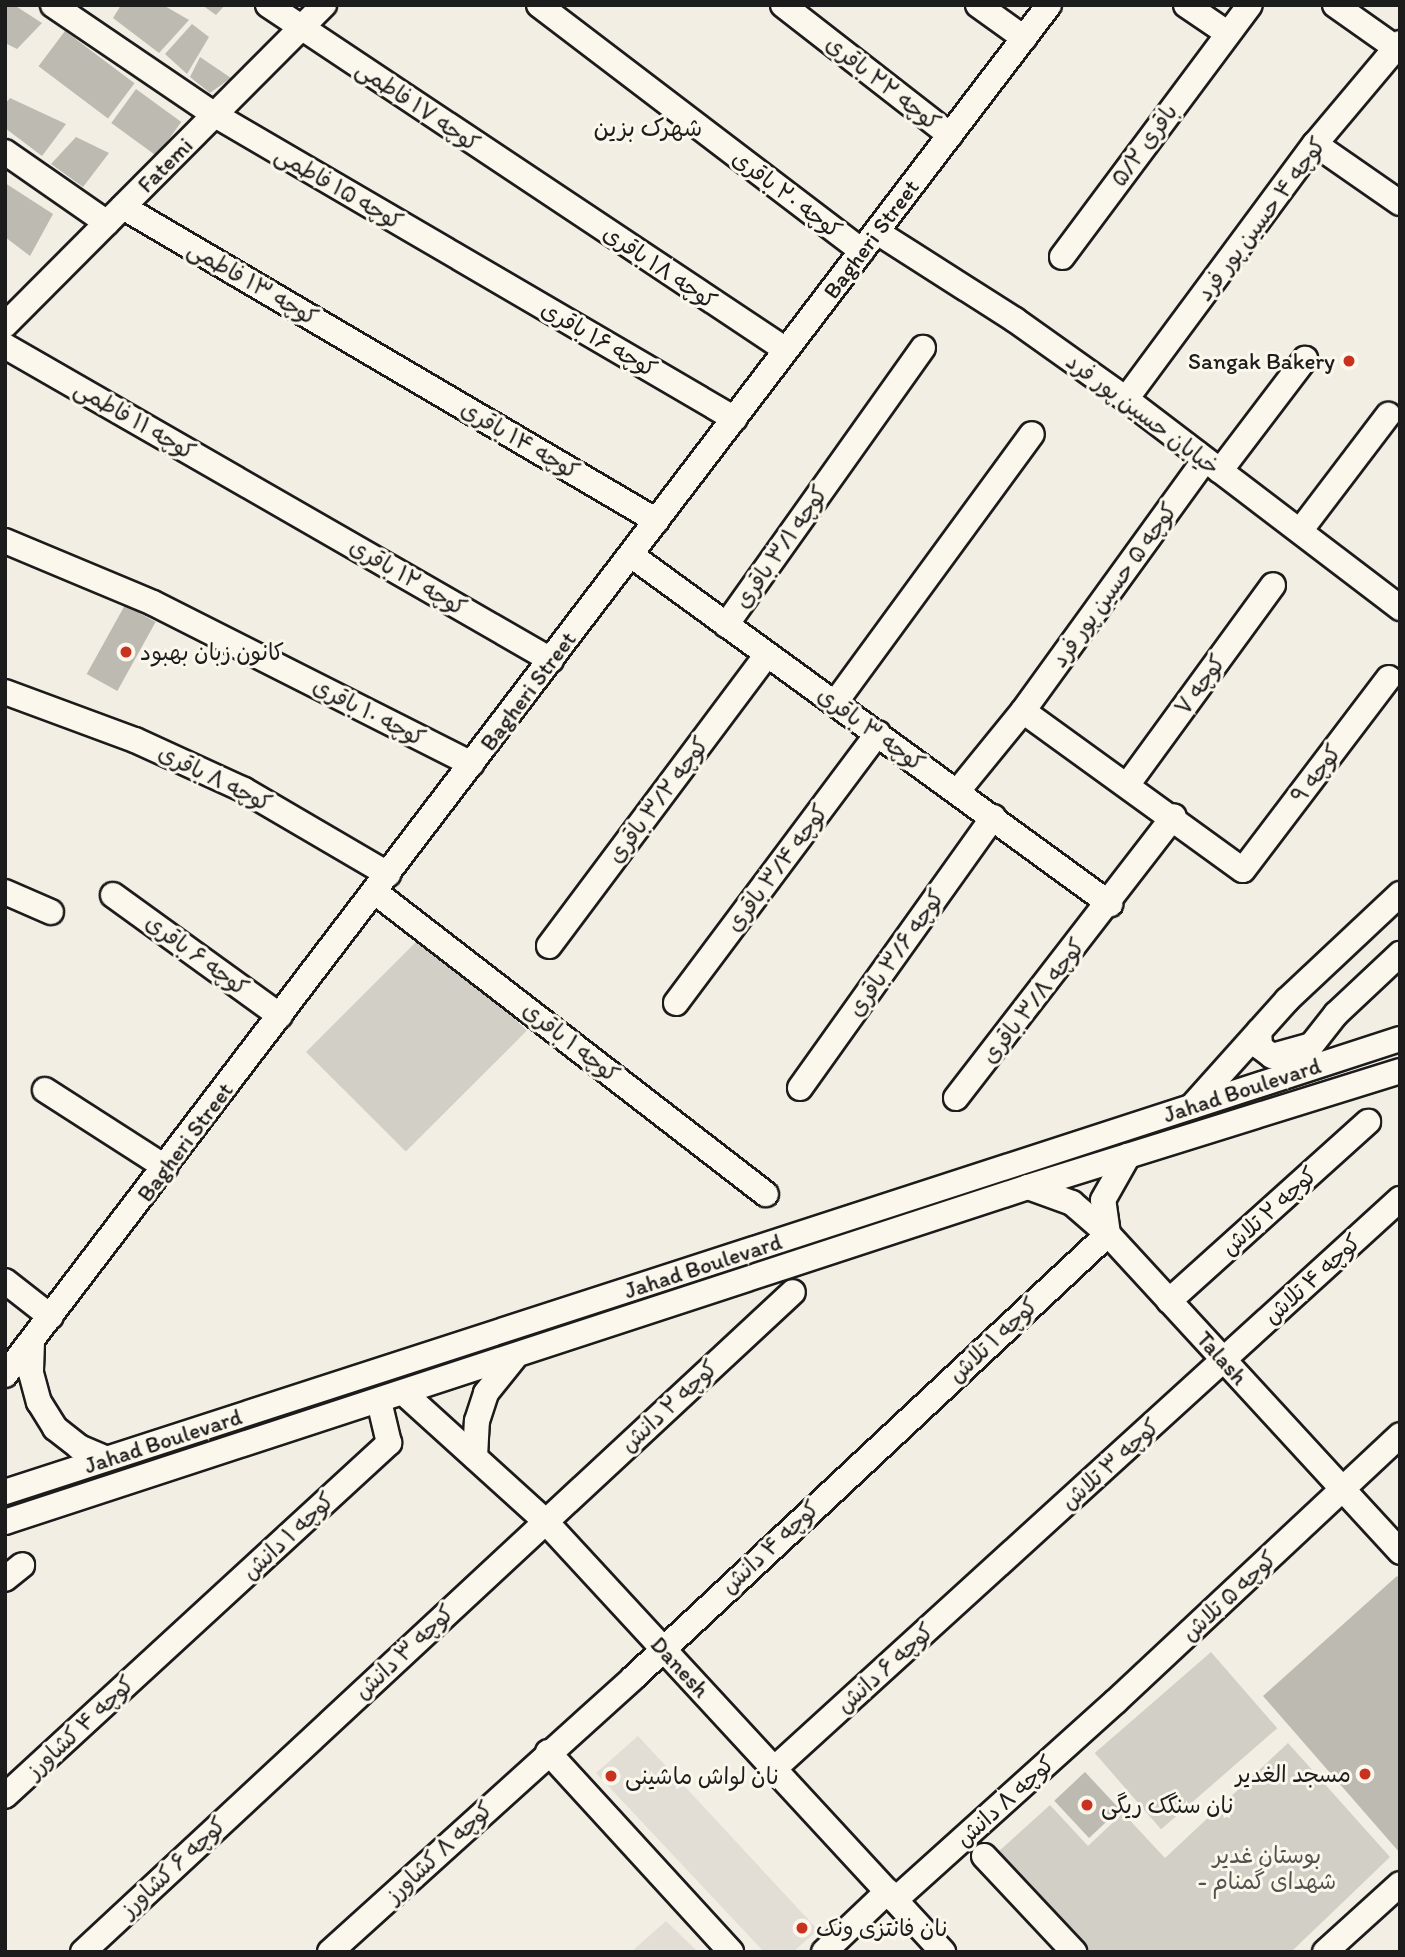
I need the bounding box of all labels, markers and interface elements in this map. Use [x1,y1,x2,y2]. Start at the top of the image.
street label: کوچه ۲۲ باقری [820,30,946,136]
street label: کوچه ۱۷ فاطمی [351,55,485,157]
street label: باقری ۵/۲ [1105,98,1183,192]
district label: شهرک بزین [594,114,702,142]
street label: Fatemi [132,132,198,198]
street label: کوچه ۴ حسین پور فرد [1190,132,1332,306]
street label: کوچه ۱۵ فاطمی [270,140,408,236]
street label: کوچه ۲۰ باقری [727,144,847,244]
street label: Bagheri Street [817,174,925,304]
street label: کوچه ۱۸ باقری [598,219,722,315]
street label: کوچه ۱۳ فاطمی [183,235,323,331]
street label: کوچه ۱۶ باقری [536,295,662,383]
street label: خیابان حسین پور فرد [1061,347,1225,481]
place label: Sangak Bakery [1188,347,1335,375]
marker: Sangak Bakery [1341,353,1357,369]
street label: کوچه ۱۱ فاطمی [70,374,200,466]
street label: کوچه ۱۴ باقری [456,395,584,485]
street label: کوچه ۳/۱ باقری [729,480,833,614]
street label: کوچه ۵ حسین پور فرد [1045,497,1183,673]
street label: کوچه ۱۲ باقری [345,532,471,622]
street label: Bagheri Street [474,626,582,756]
place label: کانون زبان بهبود [140,638,284,666]
marker: کانون زبان بهبود [118,644,134,660]
street label: کوچه ۷ [1169,649,1231,721]
street label: کوچه ۱۰ باقری [308,672,430,752]
street label: کوچه ۳ باقری [812,681,930,777]
street label: کوچه ۳/۲ باقری [602,731,714,869]
street label: کوچه ۸ باقری [154,739,276,817]
street label: کوچه ۹ [1285,739,1347,809]
street label: کوچه ۳/۴ باقری [720,799,834,937]
street label: کوچه ۳/۶ باقری [842,884,950,1022]
street label: کوچه ۶ باقری [140,908,254,1002]
street label: کوچه ۳/۸ باقری [976,933,1090,1069]
street label: کوچه ۱ باقری [517,996,625,1088]
street label: Jahad Boulevard [1159,1051,1325,1129]
street label: Bagheri Street [131,1077,239,1207]
street label: کوچه ۲ تلاش [1215,1161,1323,1261]
street label: Jahad Boulevard [620,1227,786,1305]
street label: کوچه ۴ تلاش [1258,1228,1366,1330]
street label: کوچه ۱ تلاش [942,1292,1044,1388]
street label: Talash [1191,1325,1253,1391]
street label: کوچه ۲ دانش [615,1354,723,1458]
street label: Jahad Boulevard [80,1402,246,1480]
street label: کوچه ۳ تلاش [1055,1413,1165,1515]
street label: کوچه ۱ دانش [236,1487,340,1585]
street label: کوچه ۴ دانش [715,1494,825,1600]
street label: کوچه ۵ تلاش [1176,1545,1282,1647]
street label: کوچه ۳ دانش [349,1599,459,1705]
street label: کوچه ۶ دانش [831,1617,939,1719]
street label: Danesh [645,1631,715,1703]
street label: کوچه ۴ کشاورز [20,1670,140,1784]
street label: کوچه ۸ دانش [950,1750,1060,1852]
place label: مسجد الغدیر [1236,1760,1351,1788]
place label: نان لواش ماشينى [625,1762,779,1790]
marker: مسجد الغدیر [1357,1766,1373,1782]
marker: نان لواش ماشينى [603,1768,619,1784]
place label: نان سنگک ریگی [1101,1791,1234,1819]
street label: کوچه ۸ کشاورز [380,1795,498,1909]
marker: نان سنگک ریگی [1079,1797,1095,1813]
street label: کوچه ۶ کشاورز [114,1811,232,1923]
park label: بوستان غدیر - شهدای گمنام [1198,1841,1336,1895]
place label: نان فانتزى ونک [816,1914,948,1942]
marker: نان فانتزى ونک [794,1920,810,1936]

